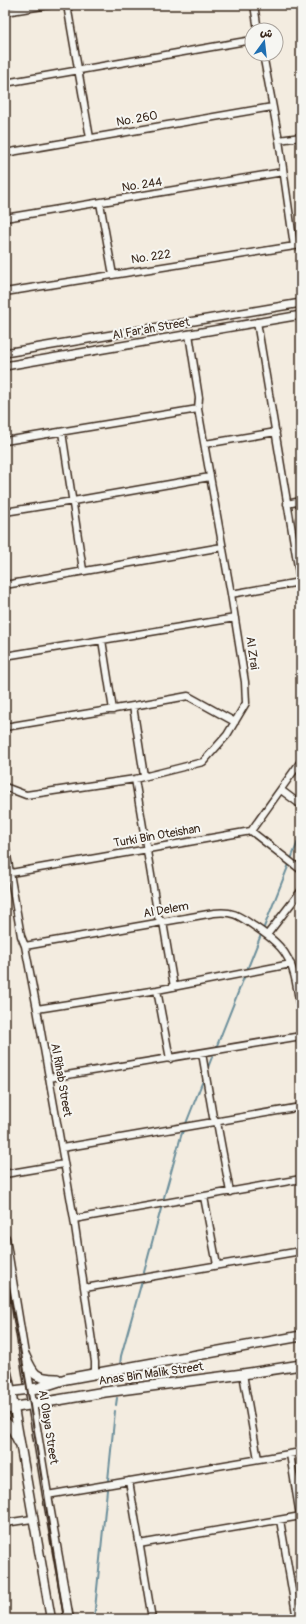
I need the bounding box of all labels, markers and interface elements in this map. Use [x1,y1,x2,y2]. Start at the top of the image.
north arrow [244,22,284,62]
text: ش [259,25,274,41]
street label: No. 260 [115,108,159,130]
street label: No. 244 [121,174,163,196]
street label: No. 222 [130,246,172,268]
street label: Al Far'ah Street [111,315,191,343]
street label: Al Zrai [242,635,262,671]
street label: Turki Bin Oteishan [112,821,202,851]
street label: Al Delem [142,899,190,921]
street label: Al Rihab Street [47,1042,75,1118]
street label: Anas Bin Malik Street [98,1359,205,1389]
street label: Al Olaya Street [35,1389,61,1465]

